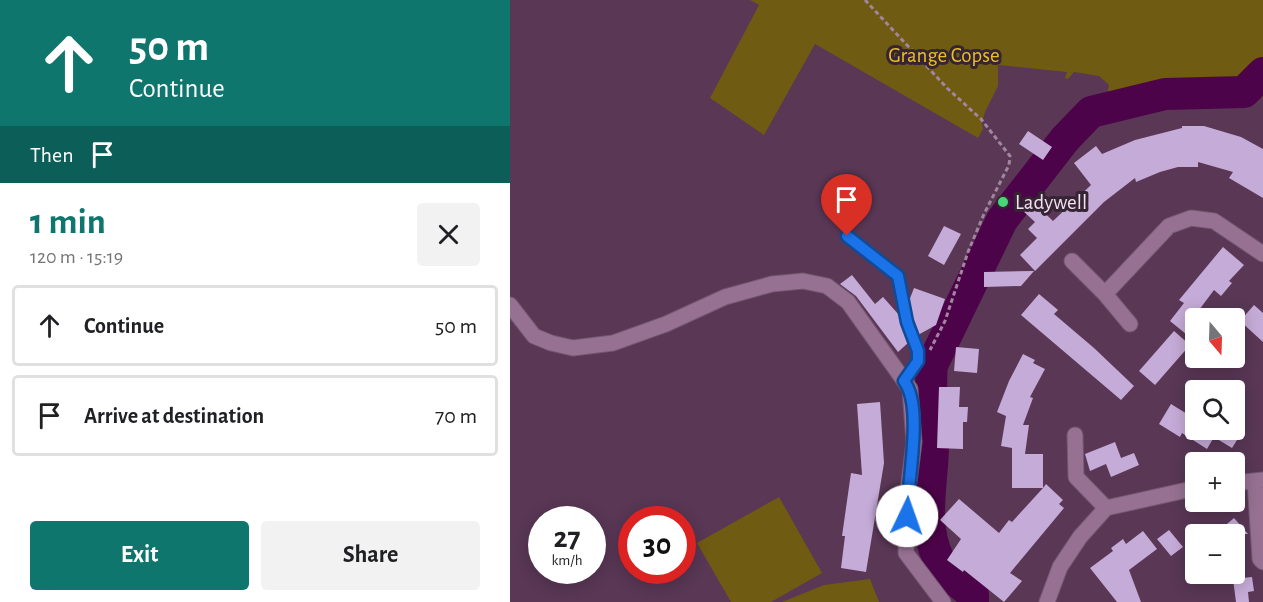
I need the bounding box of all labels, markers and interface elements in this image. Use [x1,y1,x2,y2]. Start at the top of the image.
icon: ahead [30,24,108,102]
text: 50 m [129,26,209,68]
park label: Grange Copse [888,45,1000,66]
text: Continue [129,75,225,102]
icon: arrive [86,138,119,171]
text: Then [30,144,74,166]
pin [821,174,872,236]
icon: arrive [830,183,863,216]
place label: Ladywell [1015,192,1087,213]
marker: Ladywell [996,195,1010,209]
button: close [417,203,480,266]
text: 1 min [30,204,106,240]
text: 120 m · 15:19 [30,247,123,267]
north arrow [1185,308,1245,368]
map controls [1185,308,1245,584]
icon: ahead [33,309,66,342]
text: Continue [84,315,164,337]
text: 50 m [435,315,477,337]
button: search [1185,380,1245,440]
icon: arrive [33,399,66,432]
text: Arrive at destination [84,405,264,427]
text: 70 m [435,405,477,427]
button: + [1185,452,1245,512]
position arrow [875,484,939,548]
speed limit sign: 30 [618,506,696,584]
button: Exit [30,521,249,590]
button: Share [261,521,480,590]
text: 27 [553,523,581,553]
button: − [1185,524,1245,584]
text: km/h [552,553,582,568]

